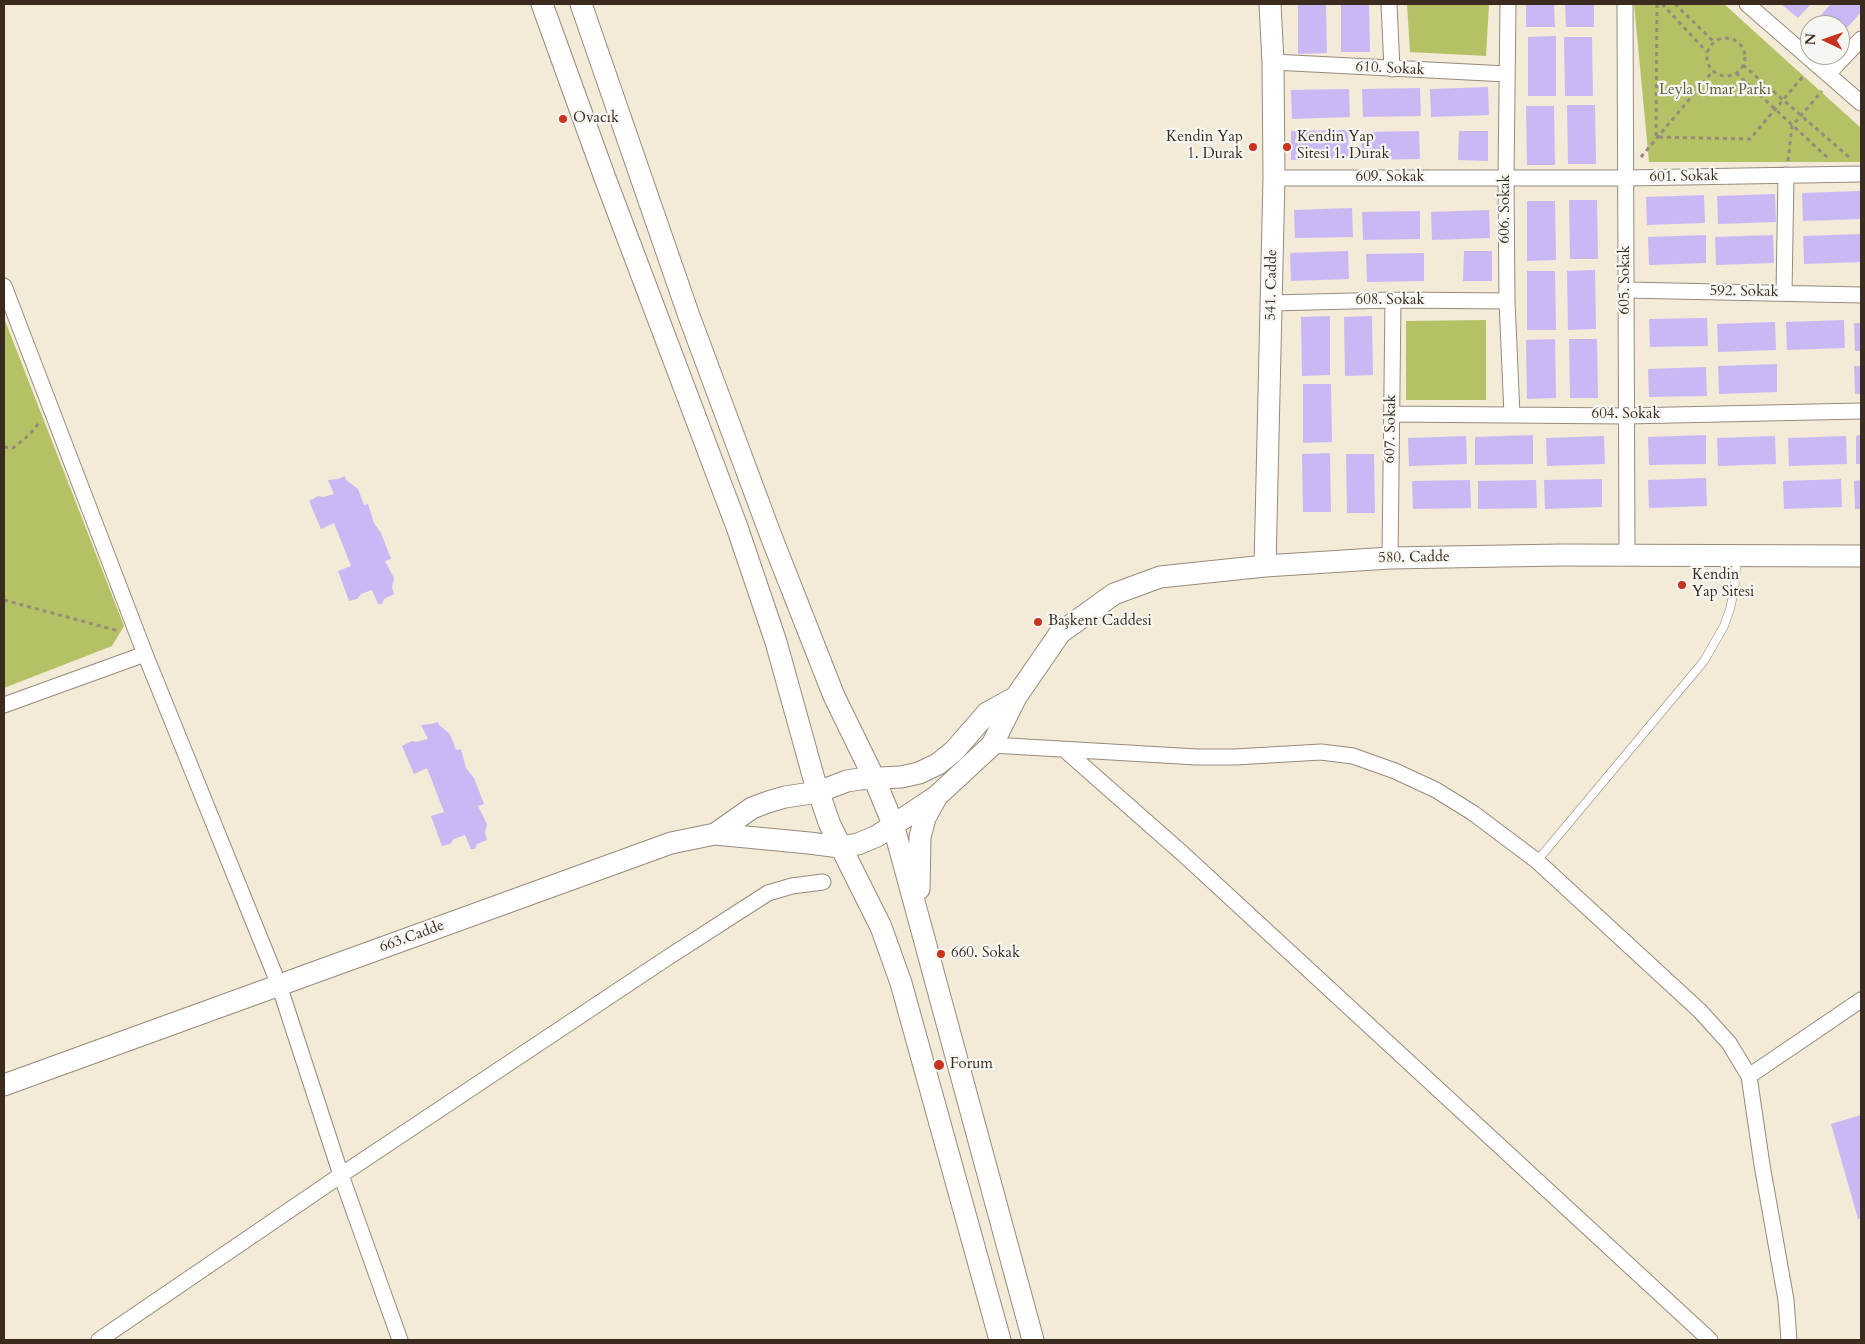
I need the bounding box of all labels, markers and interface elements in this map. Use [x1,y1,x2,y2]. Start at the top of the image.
north arrow [1800,15,1850,65]
text: N [1801,33,1820,46]
street label: 610. Sokak [1355,58,1425,80]
park label: Leyla Umar Parkı [1659,82,1771,100]
place label: Ovacık [573,110,619,128]
marker: Ovacık [557,113,569,125]
place label: Kendin Yap 1. Durak [1166,129,1243,164]
place label: Kendin Yap Sitesi 1. Durak [1297,129,1389,164]
marker: Kendin Yap 1. Durak [1247,141,1259,153]
marker: Kendin Yap Sitesi 1. Durak [1281,141,1293,153]
street label: 601. Sokak [1649,167,1719,187]
street label: 609. Sokak [1355,169,1425,187]
street label: 606. Sokak [1497,174,1515,244]
street label: 605. Sokak [1617,245,1635,315]
street label: 541. Cadde [1262,249,1282,321]
street label: 592. Sokak [1709,282,1779,302]
street label: 608. Sokak [1355,292,1425,310]
street label: 607. Sokak [1381,394,1401,464]
street label: 604. Sokak [1591,406,1661,424]
street label: 580. Cadde [1378,548,1450,568]
place label: Kendin Yap Sitesi [1692,567,1754,602]
marker: Kendin Yap Sitesi [1676,579,1688,591]
place label: Başkent Caddesi [1048,613,1152,631]
marker: Başkent Caddesi [1032,616,1044,628]
street label: 663.Cadde [377,917,447,957]
place label: 660. Sokak [951,945,1020,963]
marker: 660. Sokak [935,948,947,960]
place label: Forum [950,1056,993,1074]
marker: Forum [932,1058,946,1072]

